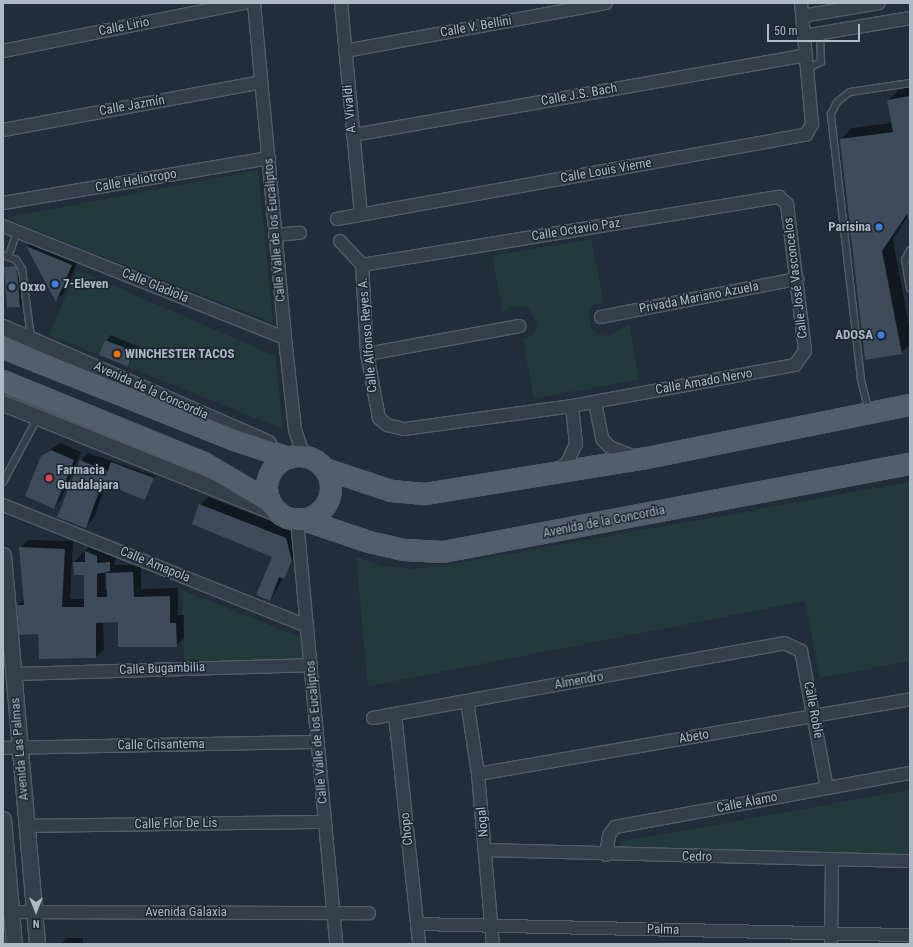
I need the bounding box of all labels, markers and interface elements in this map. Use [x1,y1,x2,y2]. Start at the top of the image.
street label: Calle V. Bellini [439,13,513,41]
street label: Calle Lirio [97,14,151,40]
scale bar [769,16,862,42]
text: 50 m [774,24,798,38]
street label: Calle J.S. Bach [540,81,618,109]
street label: A. Vivaldi [340,84,360,134]
street label: Calle Jazmín [98,93,166,119]
street label: Calle Louis Vierne [559,155,653,187]
street label: Calle Valle de los Eucaliptos [261,157,289,303]
street label: Calle Heliotropo [94,166,178,196]
street label: Calle Octavio Paz [531,215,621,245]
street label: Calle José Vasconcelos [781,217,811,339]
place label: Parisina [828,219,871,235]
marker: Parisina [874,222,884,232]
street label: Calle Gladiola [119,266,191,306]
place label: 7-Eleven [63,276,108,292]
street label: Calle Alfonso Reyes A. [355,277,381,393]
place label: Oxxo [20,279,46,295]
marker: 7-Eleven [50,279,60,289]
street label: Privada Mariano Azuela [638,279,760,317]
marker: Oxxo [7,282,17,292]
place label: ADOSA [835,327,873,343]
marker: ADOSA [876,330,886,340]
place label: WINCHESTER TACOS [125,346,235,362]
marker: WINCHESTER TACOS [112,349,122,359]
street label: Avenida de la Concordia [91,359,211,423]
street label: Calle Amado Nervo [654,366,754,398]
place label: Farmacia Guadalajara [57,463,119,494]
marker: Farmacia Guadalajara [44,473,54,483]
street label: Avenida de la Concordia [542,503,666,541]
street label: Calle Amapola [118,544,192,586]
street label: Calle Valle de los Eucaliptos [303,659,331,805]
street label: Calle Bugambilia [119,660,205,678]
street label: Almendro [553,669,605,693]
street label: Calle Roble [800,680,826,740]
street label: Avenida Las Palmas [8,697,32,801]
street label: Abeto [678,727,710,747]
street label: Calle Crisantema [117,736,205,754]
street label: Calle Álamo [715,789,779,817]
street label: Nogal [474,806,492,838]
street label: Chopo [398,812,416,846]
street label: Calle Flor De Lis [134,815,218,833]
street label: Cedro [682,849,712,865]
north arrow [16,891,56,931]
street label: Avenida Galaxia [145,904,227,920]
text: N [33,917,39,930]
street label: Palma [647,922,679,938]

